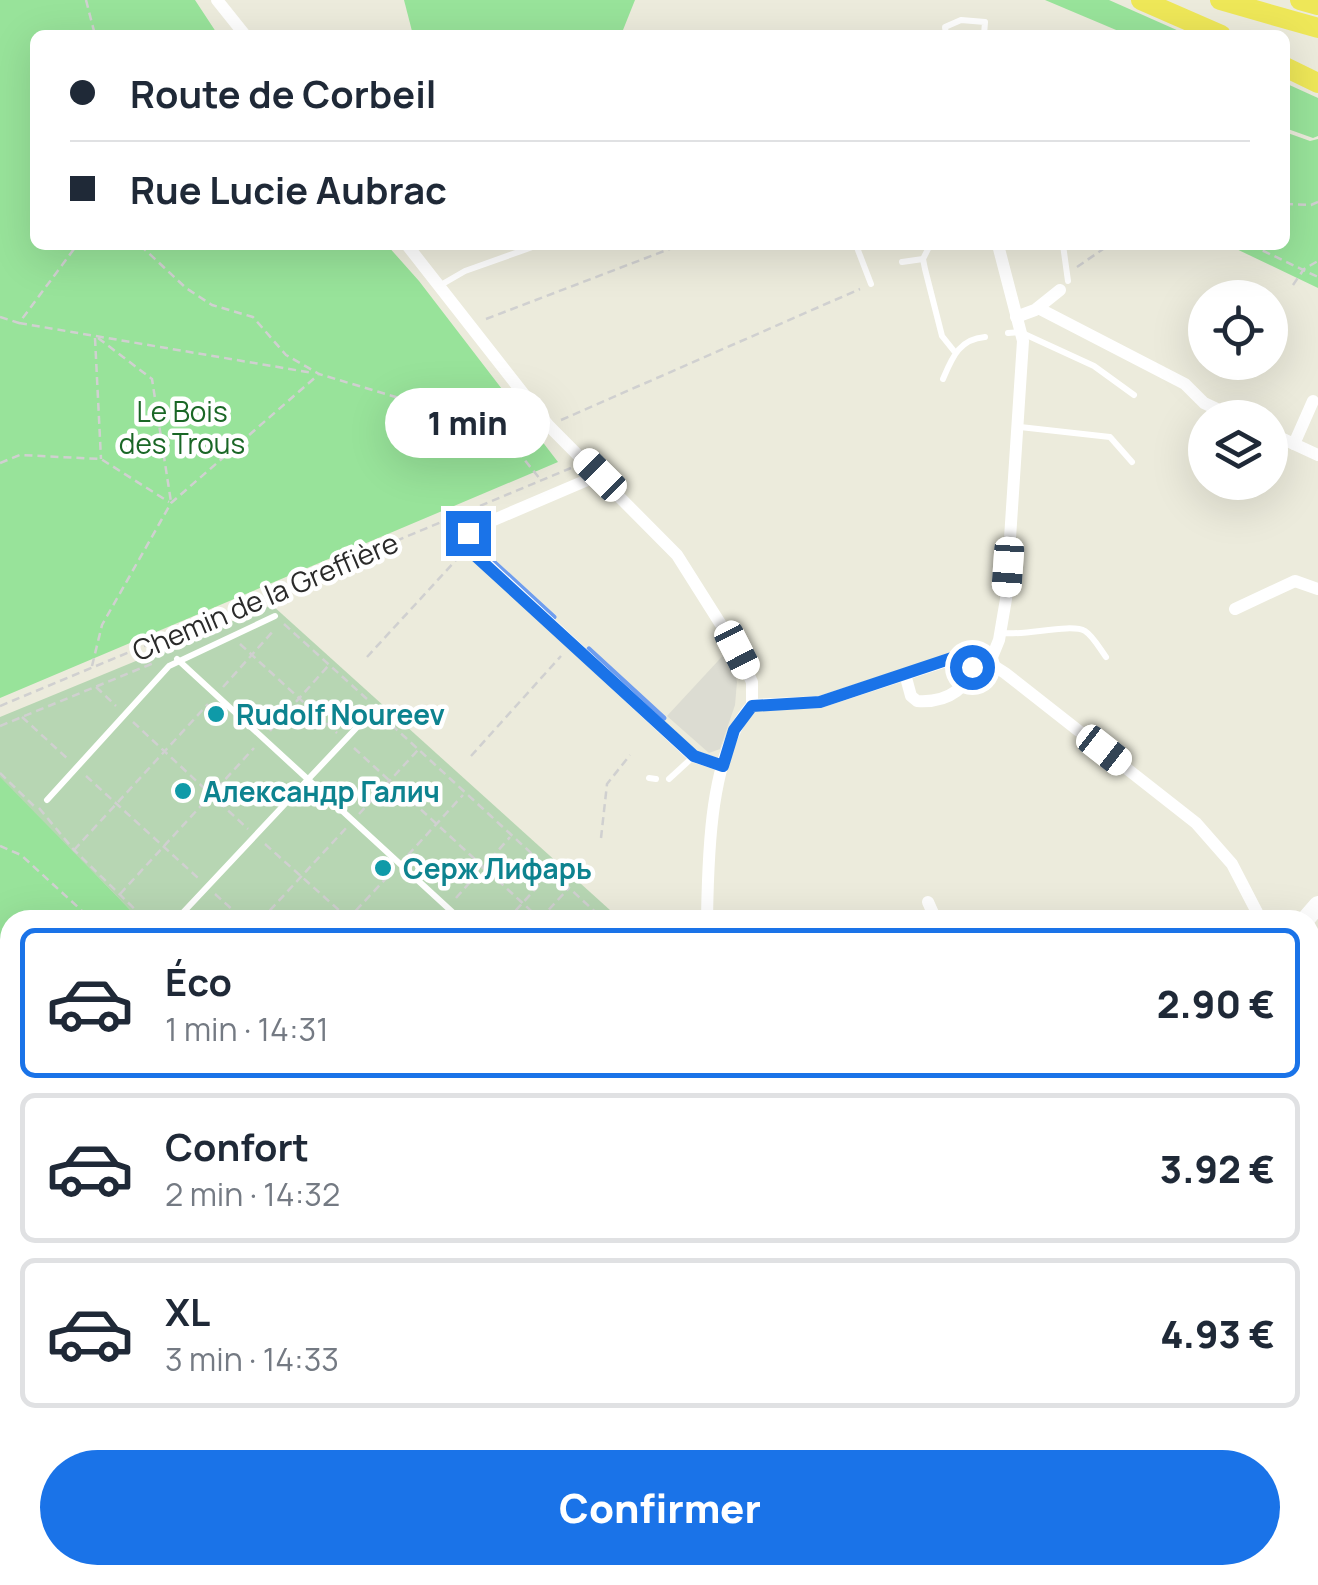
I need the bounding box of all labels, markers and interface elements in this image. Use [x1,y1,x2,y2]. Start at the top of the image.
text: Route de Corbeil [130,67,436,119]
text: Rue Lucie Aubrac [130,163,447,215]
map controls [1188,280,1288,500]
button: locate [1188,280,1288,380]
callout: 1 min [386,388,550,458]
park label: Le Bois des Trous [119,392,245,462]
button: layers [1188,400,1288,500]
text: 1 min [427,401,508,445]
car [568,443,632,507]
route end [446,511,491,556]
street label: Chemin de la Greffière [126,523,404,669]
car [991,536,1025,598]
car [710,616,764,684]
route start [950,645,995,690]
place label: Rudolf Noureev [236,695,445,733]
marker: Rudolf Noureev [205,703,227,725]
car [1071,720,1137,780]
place label: Александр Галич [203,772,440,810]
marker: Александр Галич [172,780,194,802]
place label: Серж Лифарь [403,849,592,887]
marker: Серж Лифарь [372,857,394,879]
text: Éco [165,955,232,1007]
icon: car [45,958,135,1048]
text: 2.90 € [1157,977,1275,1029]
text: 1 min · 14:31 [165,1007,329,1051]
text: Confort [165,1120,309,1172]
icon: car [45,1123,135,1213]
text: 3.92 € [1160,1142,1275,1194]
text: 2 min · 14:32 [165,1172,340,1216]
text: XL [165,1285,210,1337]
icon: car [45,1288,135,1378]
text: 4.93 € [1160,1307,1275,1359]
text: 3 min · 14:33 [165,1337,339,1381]
button: Confirmer [40,1450,1280,1565]

